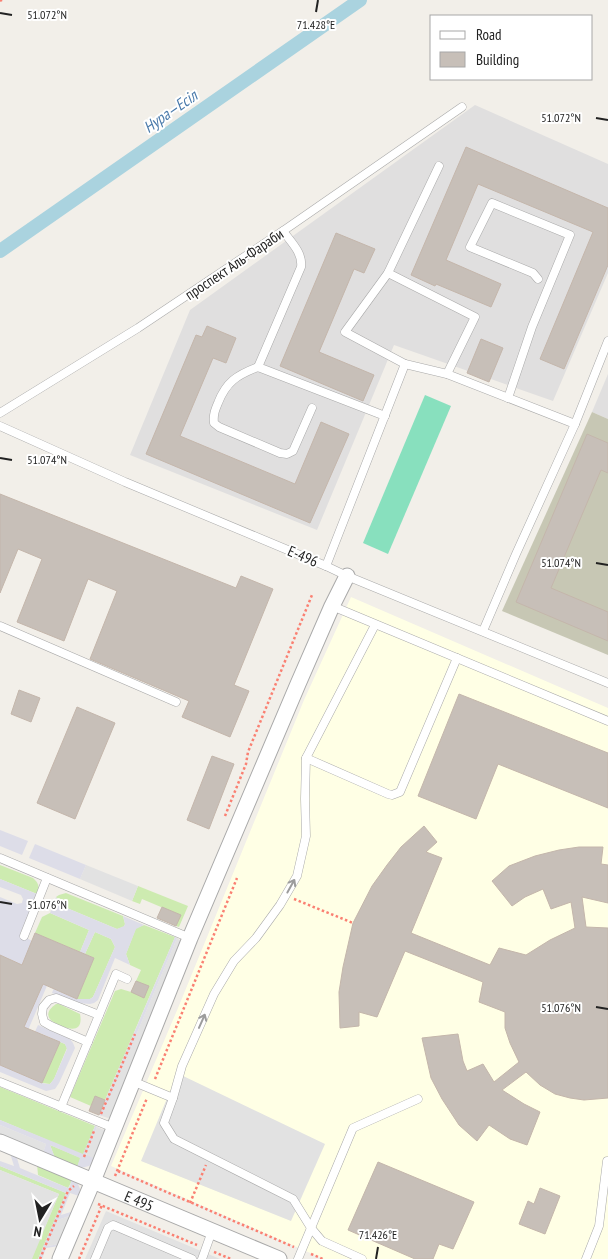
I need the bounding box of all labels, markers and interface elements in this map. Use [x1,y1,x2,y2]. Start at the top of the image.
text: 51.072°N [27,7,67,22]
legend [430,15,593,80]
text: 71.428°E [297,17,335,32]
text: Road [476,25,502,44]
text: Building [476,50,519,69]
water label: Нура—Есіл [139,84,202,137]
text: 51.072°N [541,110,581,125]
street label: проспект Аль-Фараби [181,224,287,304]
text: 51.074°N [27,452,67,467]
street label: E-496 [285,541,321,571]
text: 51.074°N [541,555,581,570]
one-way arrow [286,879,296,894]
text: 51.076°N [27,897,67,912]
text: 51.076°N [541,1000,581,1015]
one-way arrow [198,1014,208,1029]
street label: E 495 [122,1186,157,1215]
north arrow [15,1194,65,1244]
text: N [32,1222,43,1241]
text: 71.426°E [359,1227,397,1242]

